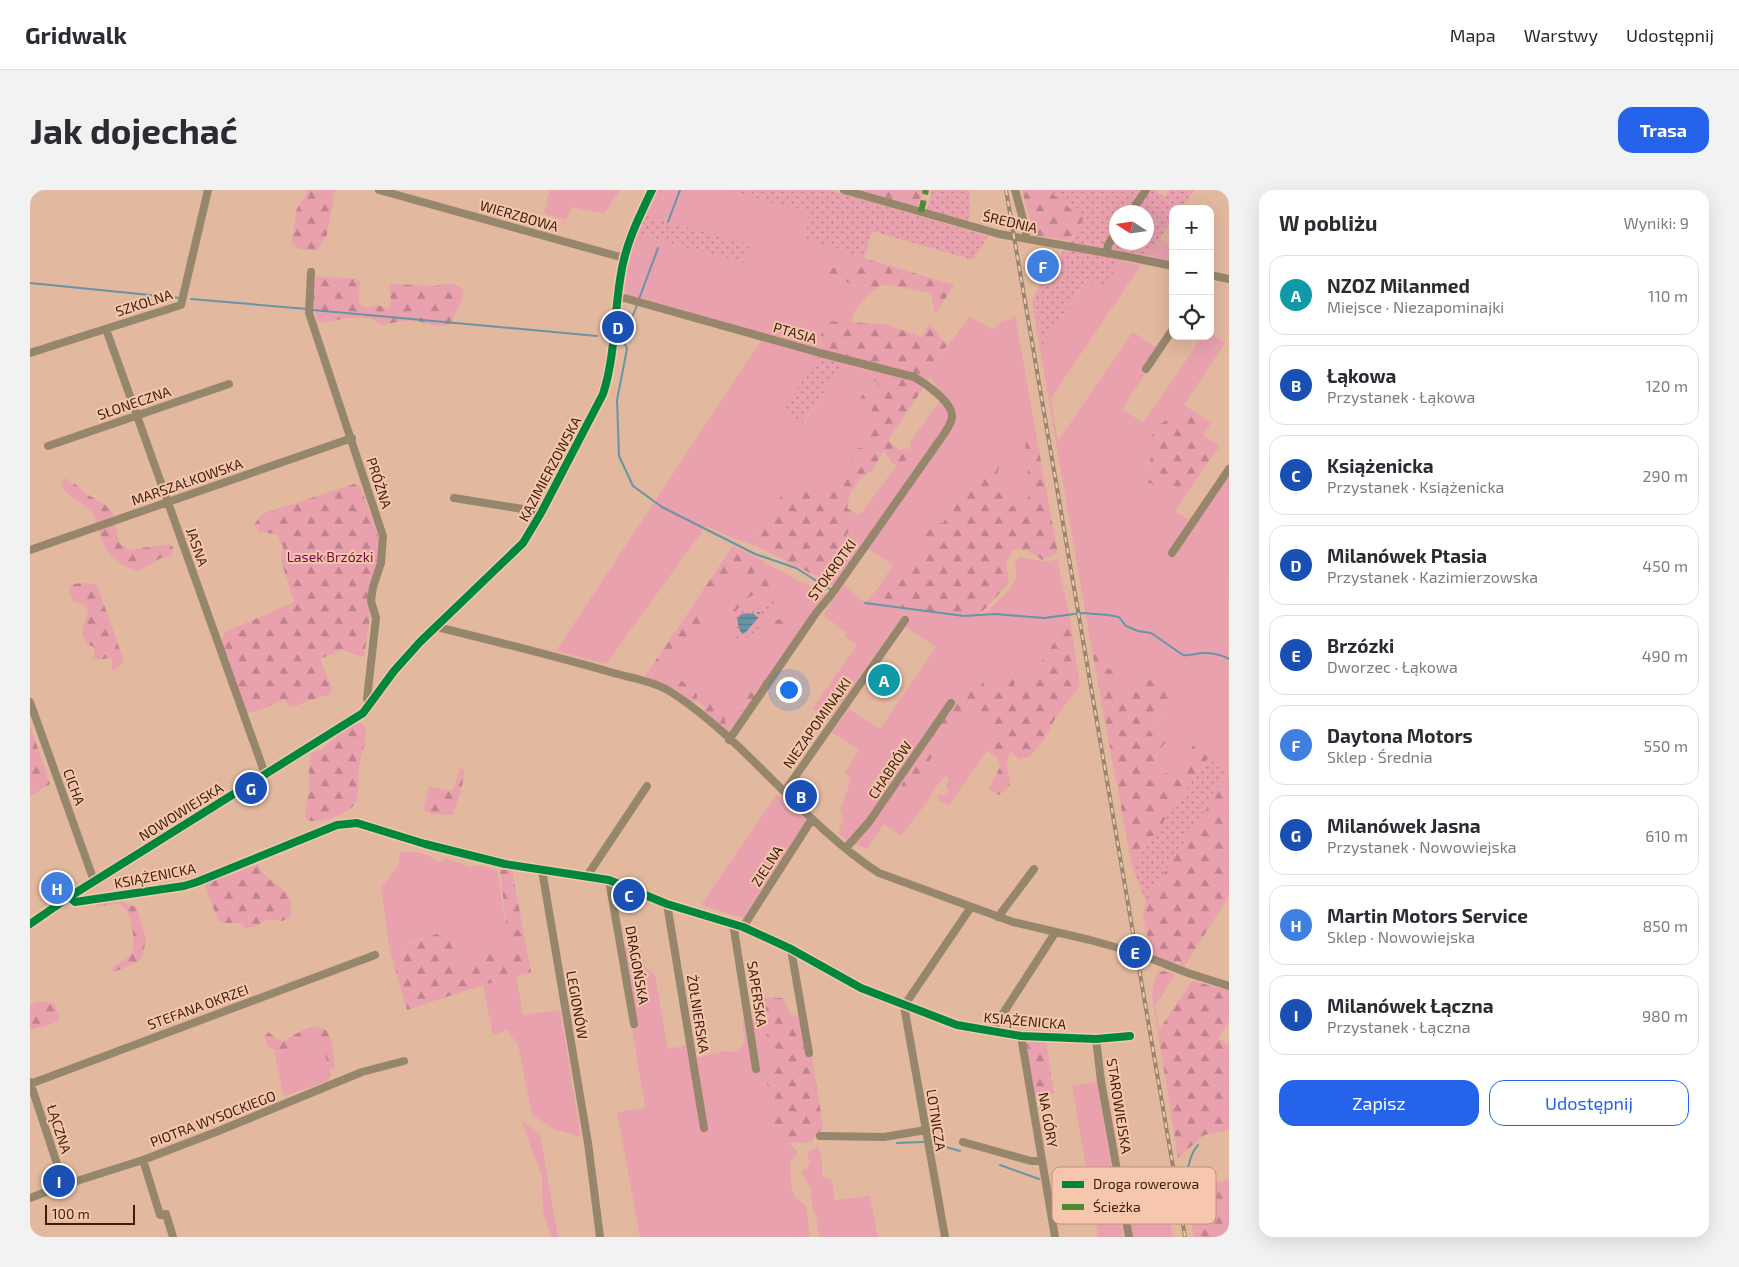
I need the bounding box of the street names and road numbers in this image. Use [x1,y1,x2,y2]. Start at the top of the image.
street label: WIERZBOWA [478,196,561,235]
street label: ŚREDNIA [981,207,1040,236]
street label: SZKOLNA [113,285,175,320]
street label: PTASIA [771,318,819,347]
street label: SŁONECZNA [95,382,173,423]
street label: KAZIMIERZOWSKA [515,413,585,524]
street label: MARSZAŁKOWSKA [129,454,245,509]
street label: PRÓŻNA [363,455,396,511]
street label: JASNA [183,525,212,569]
street label: STOKROTKI [804,536,859,604]
street label: NIEZAPOMINAJKI [779,674,854,771]
street label: CHABRÓW [864,738,915,802]
street label: CICHA [60,766,89,808]
street label: NOWOWIEJSKA [135,779,226,844]
street label: ZIELNA [747,842,786,889]
street label: KSIĄŻENICKA [113,859,197,892]
street label: DRAGOŃSKA [622,924,653,1006]
street label: SAPERSKA [744,960,771,1028]
street label: LEGIONÓW [563,969,592,1040]
street label: ŻOŁNIERSKA [684,973,713,1055]
street label: STEFANA OKRZEI [145,980,251,1033]
street label: KSIĄŻENICKA [983,1008,1067,1033]
street label: STAROWIEJSKA [1104,1057,1135,1155]
street label: PIOTRA WYSOCKIEGO [148,1087,278,1150]
street label: LOTNICZA [923,1088,950,1152]
street label: NA GÓRY [1035,1091,1062,1149]
street label: ŁĄCZNA [44,1102,75,1156]

